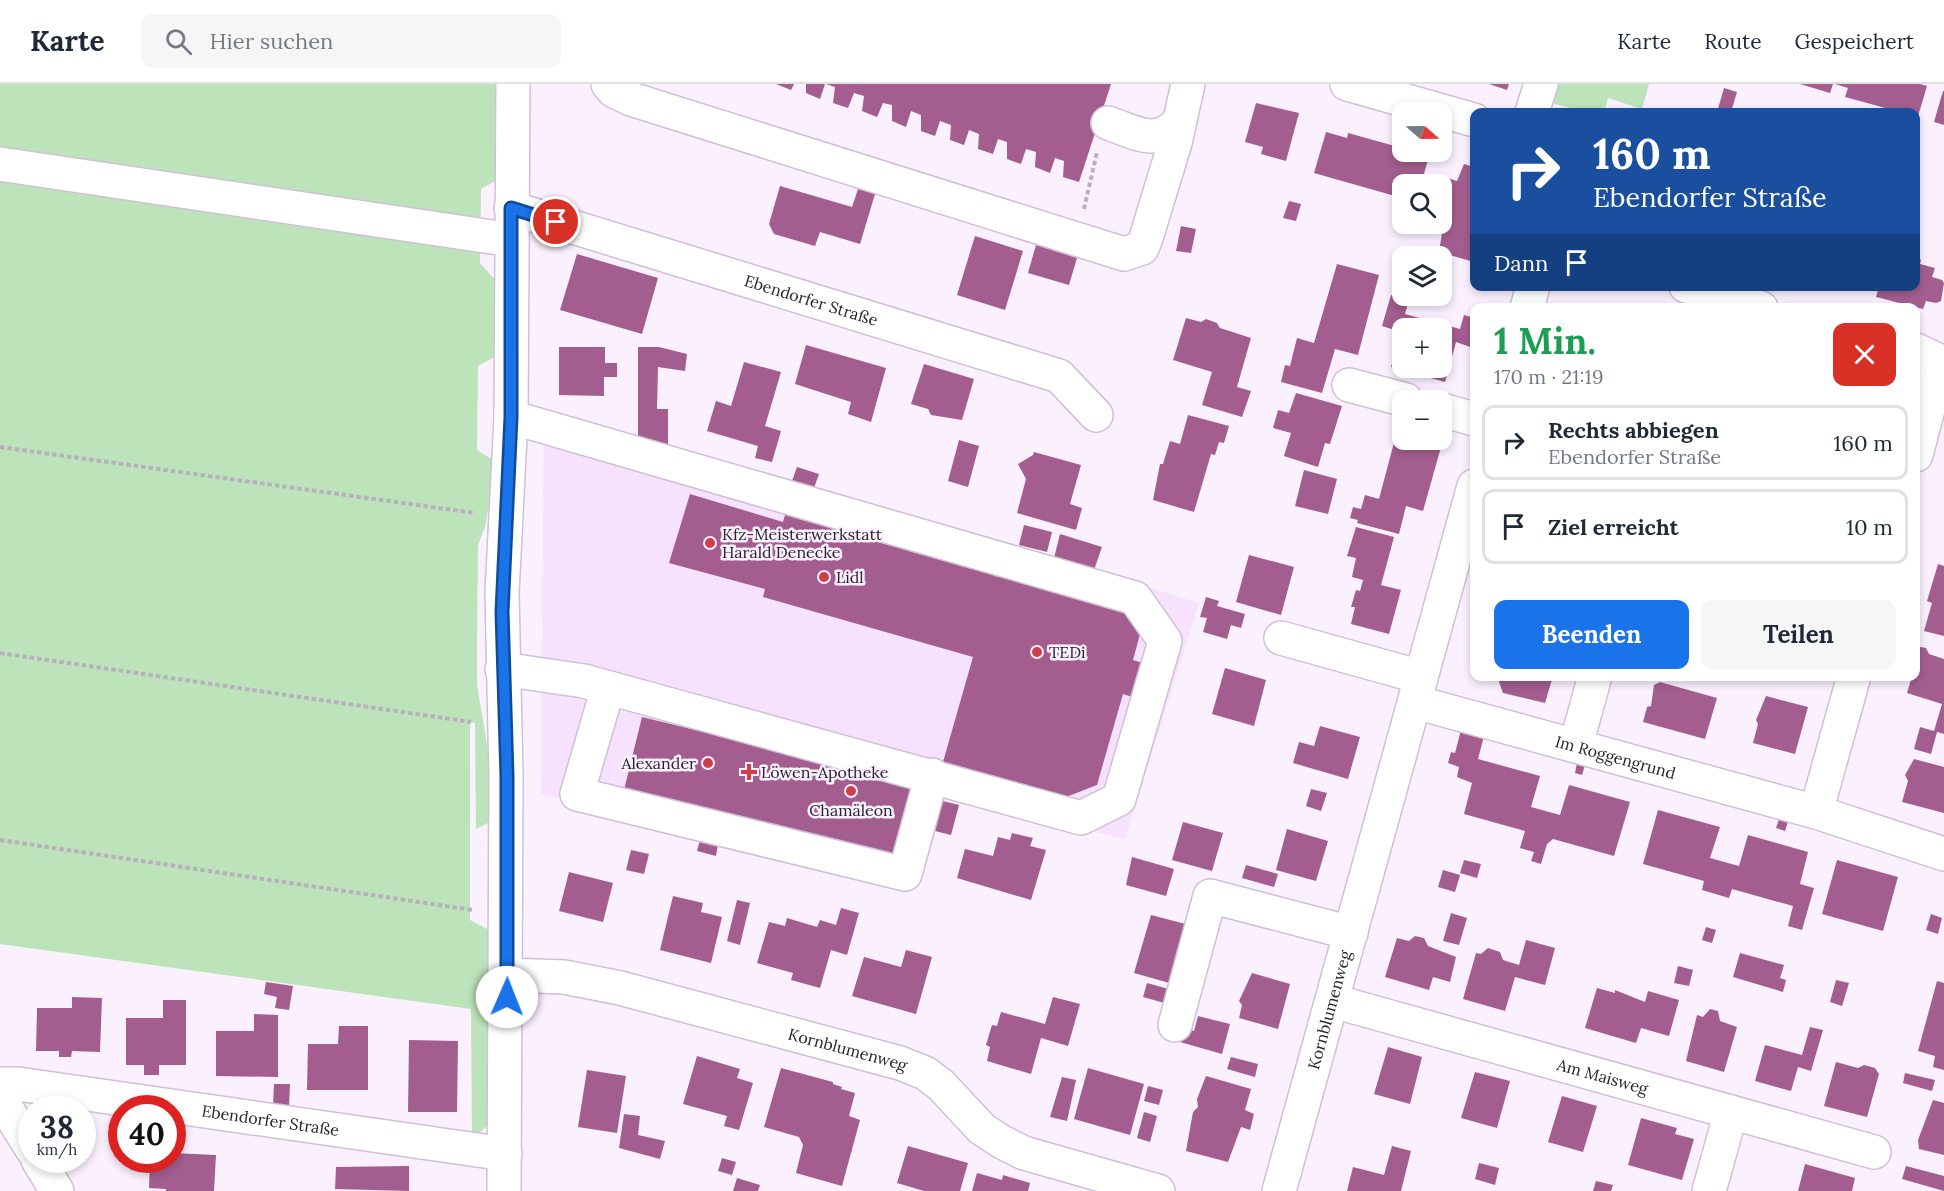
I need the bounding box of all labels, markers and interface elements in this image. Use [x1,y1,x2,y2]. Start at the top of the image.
search box [141,14,561,68]
text: Karte [30,23,105,59]
icon: search [162,25,195,58]
text: Hier suchen [210,27,333,55]
text: Karte [1617,28,1671,55]
text: Route [1704,28,1762,55]
text: Gespeichert [1795,28,1914,55]
north arrow [1392,102,1452,162]
map controls [1392,102,1452,450]
text: 160 m [1593,127,1711,181]
icon: right [1494,132,1572,210]
button: search [1392,174,1452,234]
text: Ebendorfer Straße [1593,180,1827,214]
pin [530,196,581,247]
icon: arrive [539,205,572,238]
button: layers [1392,246,1452,306]
icon: arrive [1560,246,1593,279]
text: Dann [1494,249,1548,277]
street label: Ebendorfer Straße [742,270,881,330]
button: + [1392,318,1452,378]
text: 1 Min. [1494,318,1596,364]
button: close [1833,323,1896,386]
text: 170 m · 21:19 [1494,364,1603,389]
button: − [1392,390,1452,450]
text: Rechts abbiegen [1548,416,1719,444]
icon: right [1497,426,1530,459]
text: 160 m [1833,429,1893,457]
text: Ebendorfer Straße [1548,444,1721,469]
icon: arrive [1497,510,1530,543]
text: Ziel erreicht [1548,513,1679,541]
text: 10 m [1846,513,1893,541]
place label: Kfz-Meisterwerkstatt Harald Denecke [722,524,883,562]
marker: Kfz-Meisterwerkstatt Harald Denecke [703,536,717,550]
place label: Lidl [836,567,864,587]
marker: Lidl [817,570,831,584]
button: Beenden [1494,600,1689,669]
button: Teilen [1701,600,1896,669]
place label: TEDi [1049,642,1086,662]
marker: TEDi [1030,645,1044,659]
street label: Im Roggengrund [1553,731,1678,783]
place label: Alexander [620,753,696,773]
marker: Alexander [701,756,715,770]
place label: Löwen-Apotheke [761,762,889,782]
marker: Löwen-Apotheke [742,765,756,779]
marker: Chamäleon [844,784,858,798]
place label: Chamäleon [809,800,893,820]
street label: Kornblumenweg [1303,947,1355,1072]
position arrow [475,965,539,1029]
street label: Kornblumenweg [786,1024,912,1075]
street label: Am Maisweg [1554,1054,1652,1099]
speed limit sign: 40 [108,1095,186,1173]
street label: Ebendorfer Straße [200,1101,341,1140]
text: 38 [40,1108,74,1146]
text: km/h [37,1140,77,1159]

